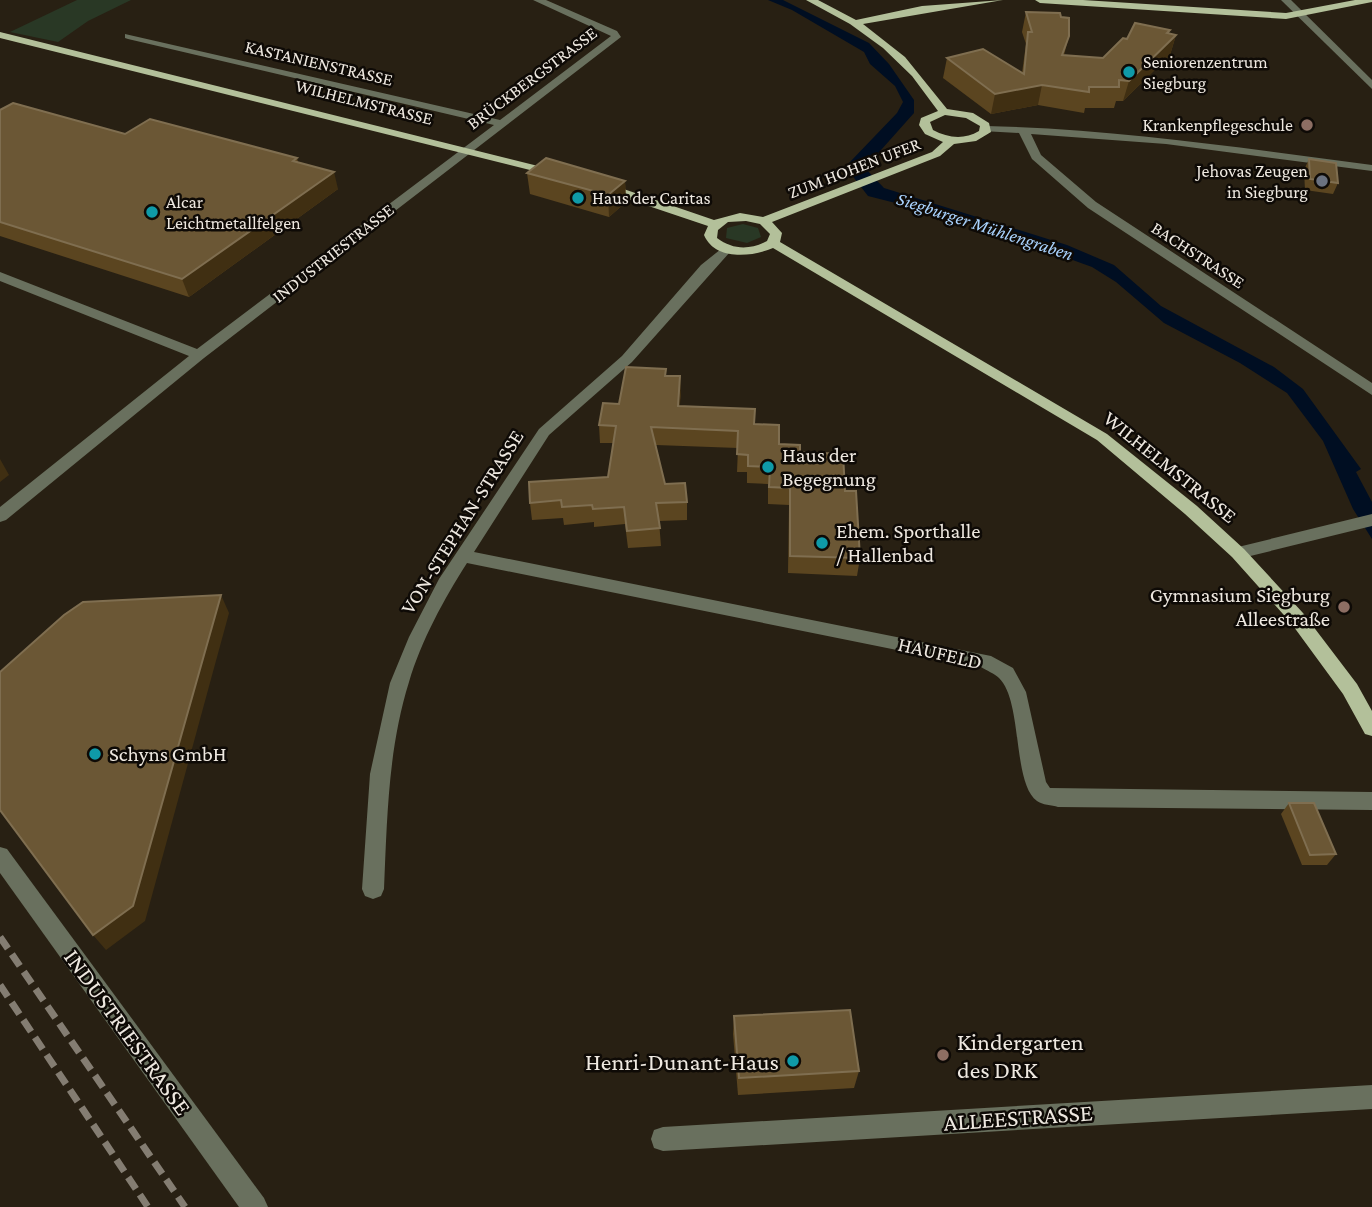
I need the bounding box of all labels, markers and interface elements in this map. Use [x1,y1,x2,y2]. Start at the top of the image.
street label: BRÜCKBERGSTRASSE [463,23,601,133]
street label: KASTANIENSTRASSE [243,36,395,90]
place label: Seniorenzentrum Siegburg [1143,52,1268,93]
marker: Seniorenzentrum Siegburg [1121,64,1137,80]
street label: WILHELMSTRASSE [293,75,435,129]
place label: Krankenpflegeschule [1143,115,1293,135]
marker: Krankenpflegeschule [1299,117,1315,133]
street label: ZUM HOHEN UFER [785,133,924,202]
place label: Jehovas Zeugen in Siegburg [1194,161,1308,202]
marker: Jehovas Zeugen in Siegburg [1314,173,1330,189]
water label: Siegburger Mühlengraben [894,187,1076,265]
place label: Haus der Caritas [592,188,711,208]
marker: Haus der Caritas [570,190,586,206]
place label: Alcar Leichtmetallfelgen [166,192,301,233]
street label: INDUSTRIESTRASSE [268,199,398,307]
marker: Alcar Leichtmetallfelgen [144,204,160,220]
street label: BACHSTRASSE [1148,218,1248,293]
street label: WILHELMSTRASSE [1099,406,1241,528]
street label: VON-STEPHAN-STRASSE [395,426,529,618]
place label: Haus der Begegnung [782,443,876,491]
marker: Haus der Begegnung [760,459,776,475]
place label: Ehem. Sporthalle / Hallenbad [836,519,980,567]
marker: Ehem. Sporthalle / Hallenbad [814,535,830,551]
place label: Gymnasium Siegburg Alleestraße [1150,583,1330,631]
marker: Gymnasium Siegburg Alleestraße [1336,599,1352,615]
street label: HAUFELD [896,632,984,674]
place label: Schyns GmbH [109,742,227,766]
marker: Schyns GmbH [87,746,103,762]
street label: INDUSTRIESTRASSE [59,944,197,1120]
place label: Kindergarten des DRK [957,1028,1084,1083]
marker: Kindergarten des DRK [935,1047,951,1063]
place label: Henri-Dunant-Haus [585,1048,779,1075]
marker: Henri-Dunant-Haus [785,1053,801,1069]
street label: ALLEESTRASSE [943,1098,1093,1136]

